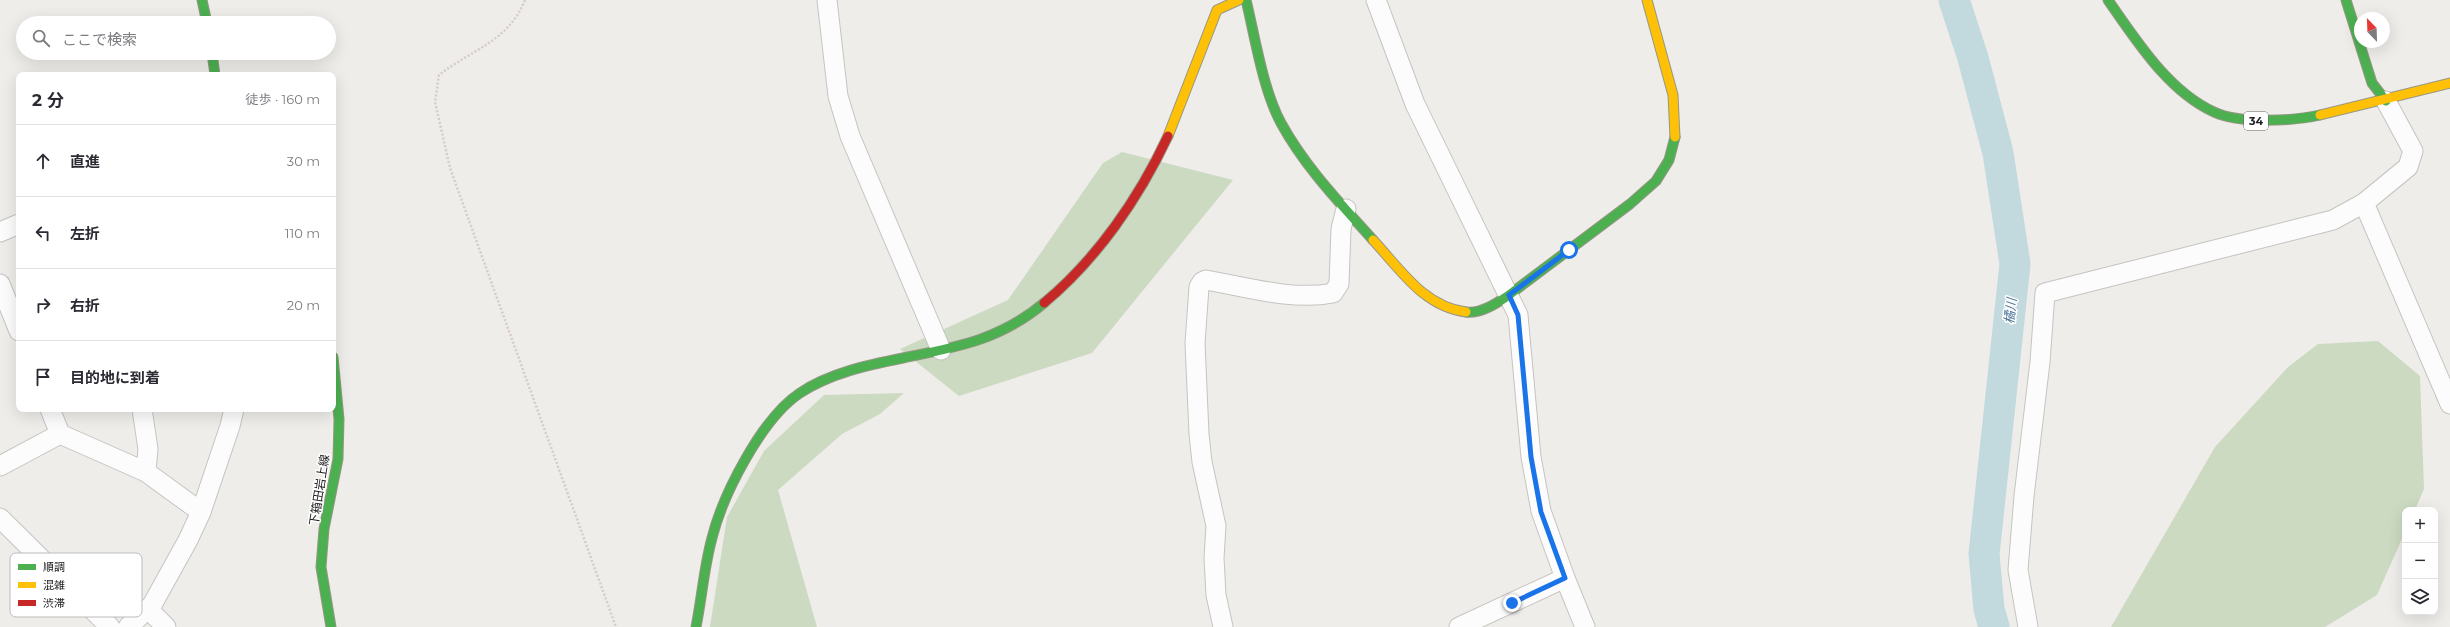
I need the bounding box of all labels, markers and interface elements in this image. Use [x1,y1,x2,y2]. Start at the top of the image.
north arrow [2354,12,2390,48]
search box [16,16,336,60]
icon: search [30,27,52,49]
text: ここで検索 [62,30,137,49]
text: 2 分 [32,90,64,110]
text: 徒歩 · 160 m [245,91,320,107]
road number: 34 [2244,112,2268,130]
icon: ahead [32,150,54,172]
text: 直進 [70,152,100,171]
text: 30 m [287,153,320,169]
icon: left [32,222,54,244]
text: 左折 [70,224,100,243]
text: 110 m [285,225,320,241]
route start [1560,241,1578,259]
icon: right [32,294,54,316]
water label: 橘川 [2001,295,2020,325]
text: 右折 [70,296,100,315]
text: 20 m [287,297,320,313]
icon: arrive [32,366,54,388]
text: 目的地に到着 [70,368,160,387]
street label: 下箱田岩上線 [306,453,332,527]
map controls [2402,507,2438,615]
button: + [2402,507,2438,543]
button: − [2402,543,2438,579]
legend [10,553,142,617]
text: 順調 [43,560,65,574]
text: 混雑 [43,578,65,592]
button: layers [2402,579,2438,615]
route end [1503,594,1521,612]
text: 渋滞 [43,596,65,610]

